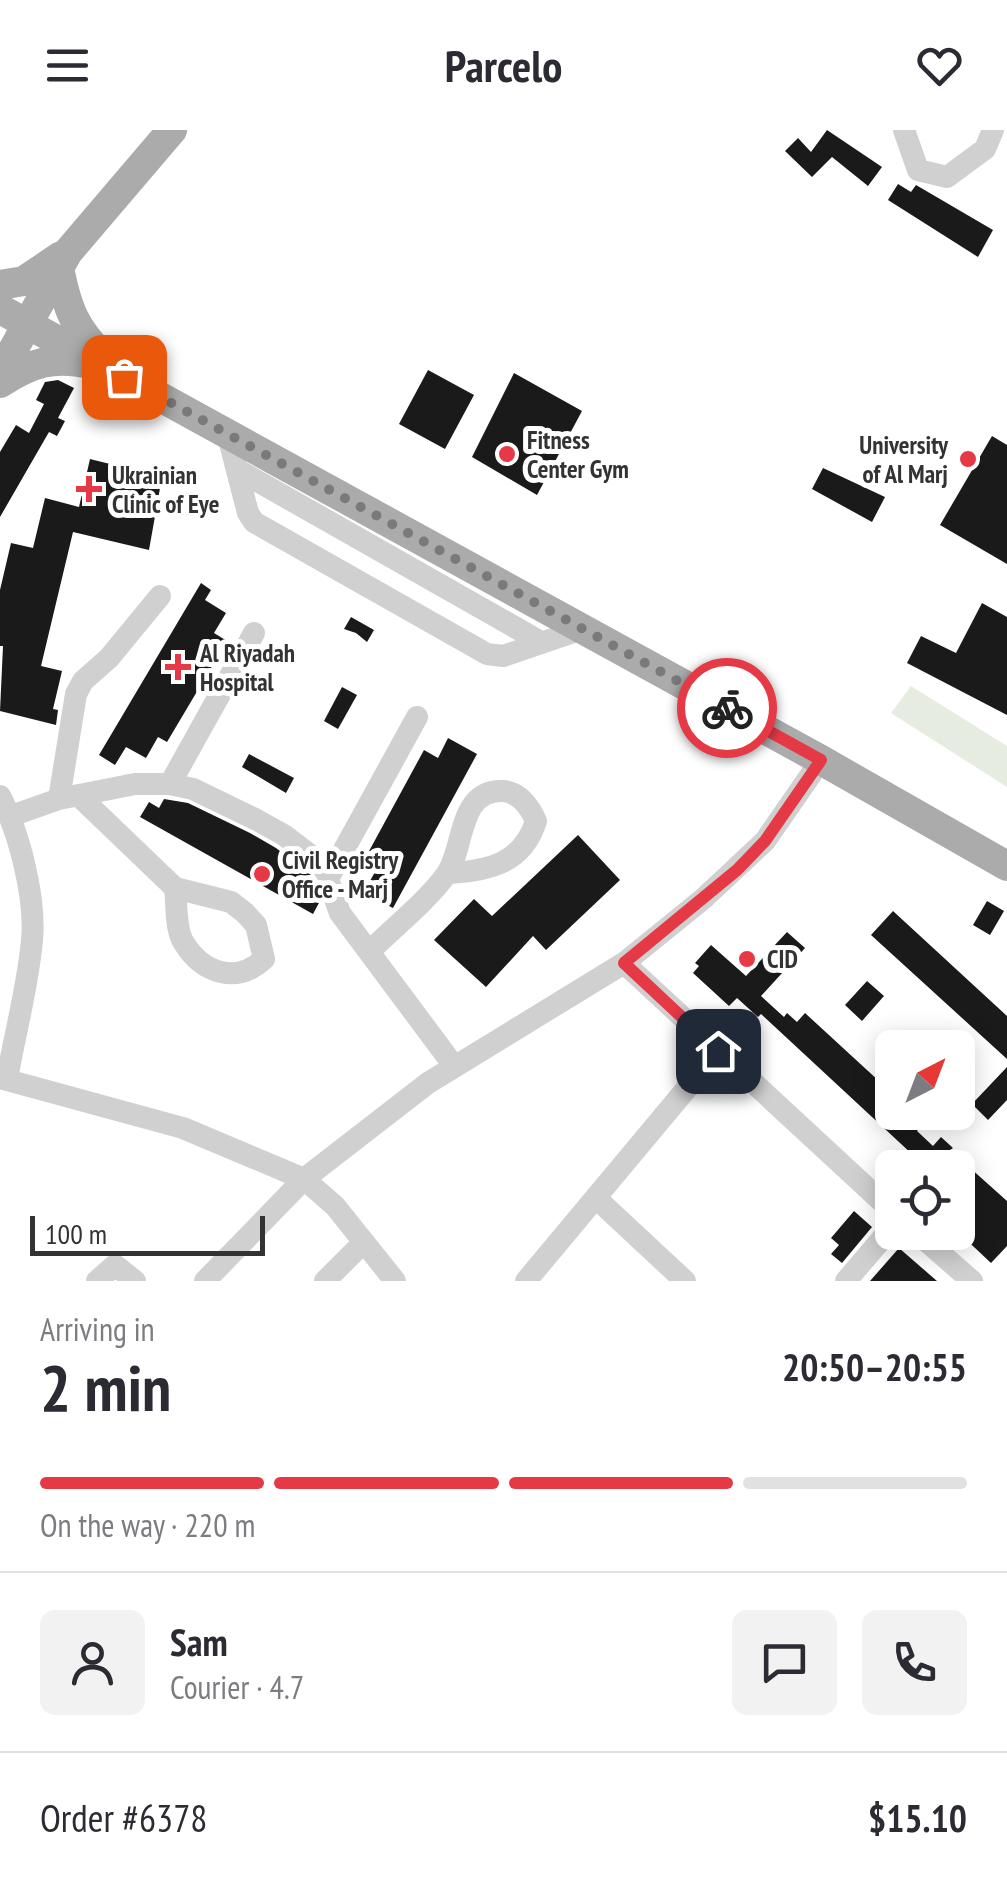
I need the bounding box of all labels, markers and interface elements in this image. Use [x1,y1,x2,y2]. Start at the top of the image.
text: Parcelo [445,36,562,94]
icon: menu [40,38,95,93]
icon: heart [912,38,967,93]
pin [82,335,167,420]
icon: bag [97,350,152,405]
place label: Fitness Center Gym [527,424,629,485]
place label: University of Al Marj [859,429,949,490]
marker: Fitness Center Gym [496,443,518,465]
marker: University of Al Marj [957,448,979,470]
place label: Ukrainian Clinic of Eye [112,459,219,520]
marker: Ukrainian Clinic of Eye [76,476,102,502]
place label: Al Riyadah Hospital [199,637,295,698]
marker: Al Riyadah Hospital [165,654,191,680]
courier [677,658,777,758]
icon: bike [700,681,755,736]
place label: Civil Registry Office - Marj [282,844,399,905]
marker: Civil Registry Office - Marj [251,863,273,885]
place label: CID [767,943,798,975]
marker: CID [736,948,758,970]
pin [676,1009,761,1094]
icon: home [691,1024,746,1079]
north arrow [875,1030,975,1130]
map controls [875,1030,975,1250]
button: locate [875,1150,975,1250]
scale bar [30,1211,265,1256]
text: 100 m [45,1215,107,1252]
text: Arriving in [40,1308,155,1350]
text: 20:50–20:55 [782,1342,967,1391]
text: 2 min [40,1345,171,1429]
text: On the way · 220 m [40,1504,255,1546]
button: person [40,1610,145,1715]
button: chat [732,1610,837,1715]
button: phone [862,1610,967,1715]
text: Sam [170,1617,228,1666]
text: Courier · 4.7 [170,1666,304,1708]
text: Order #6378 [40,1793,207,1842]
text: $15.10 [868,1793,967,1842]

